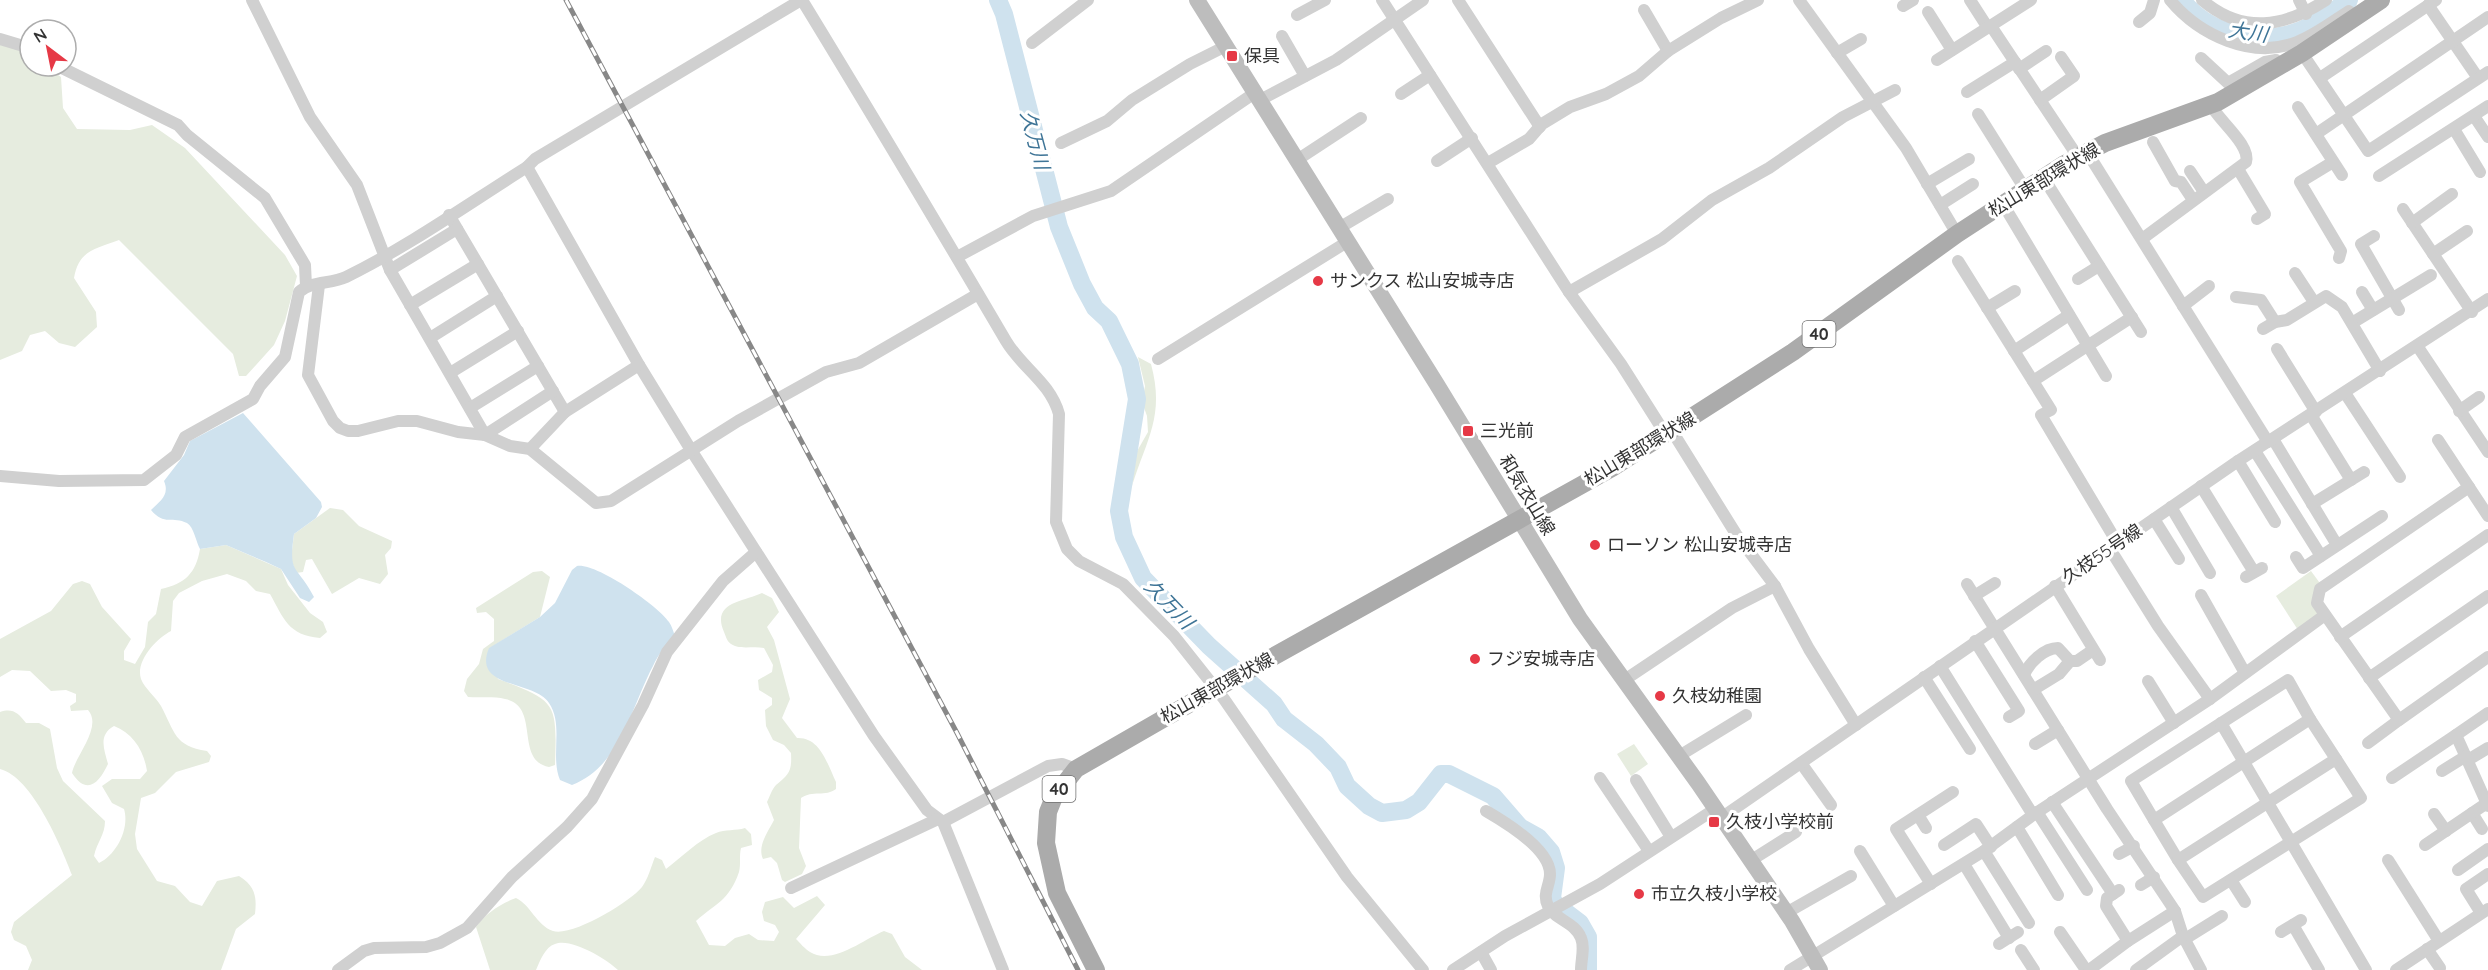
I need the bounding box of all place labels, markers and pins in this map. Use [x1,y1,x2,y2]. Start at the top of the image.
place label: 保具 [1244,44,1280,67]
marker: 保具 [1225,49,1239,63]
place label: サンクス 松山安城寺店 [1330,269,1514,292]
marker: サンクス 松山安城寺店 [1311,274,1325,288]
place label: 三光前 [1480,419,1534,442]
marker: 三光前 [1461,424,1475,438]
place label: ローソン 松山安城寺店 [1607,533,1792,556]
marker: ローソン 松山安城寺店 [1588,538,1602,552]
place label: フジ安城寺店 [1487,647,1595,670]
marker: フジ安城寺店 [1468,652,1482,666]
place label: 久枝幼稚園 [1672,684,1762,707]
marker: 久枝幼稚園 [1653,689,1667,703]
place label: 久枝小学校前 [1726,810,1834,833]
marker: 久枝小学校前 [1707,815,1721,829]
place label: 市立久枝小学校 [1651,882,1777,905]
marker: 市立久枝小学校 [1632,887,1646,901]

